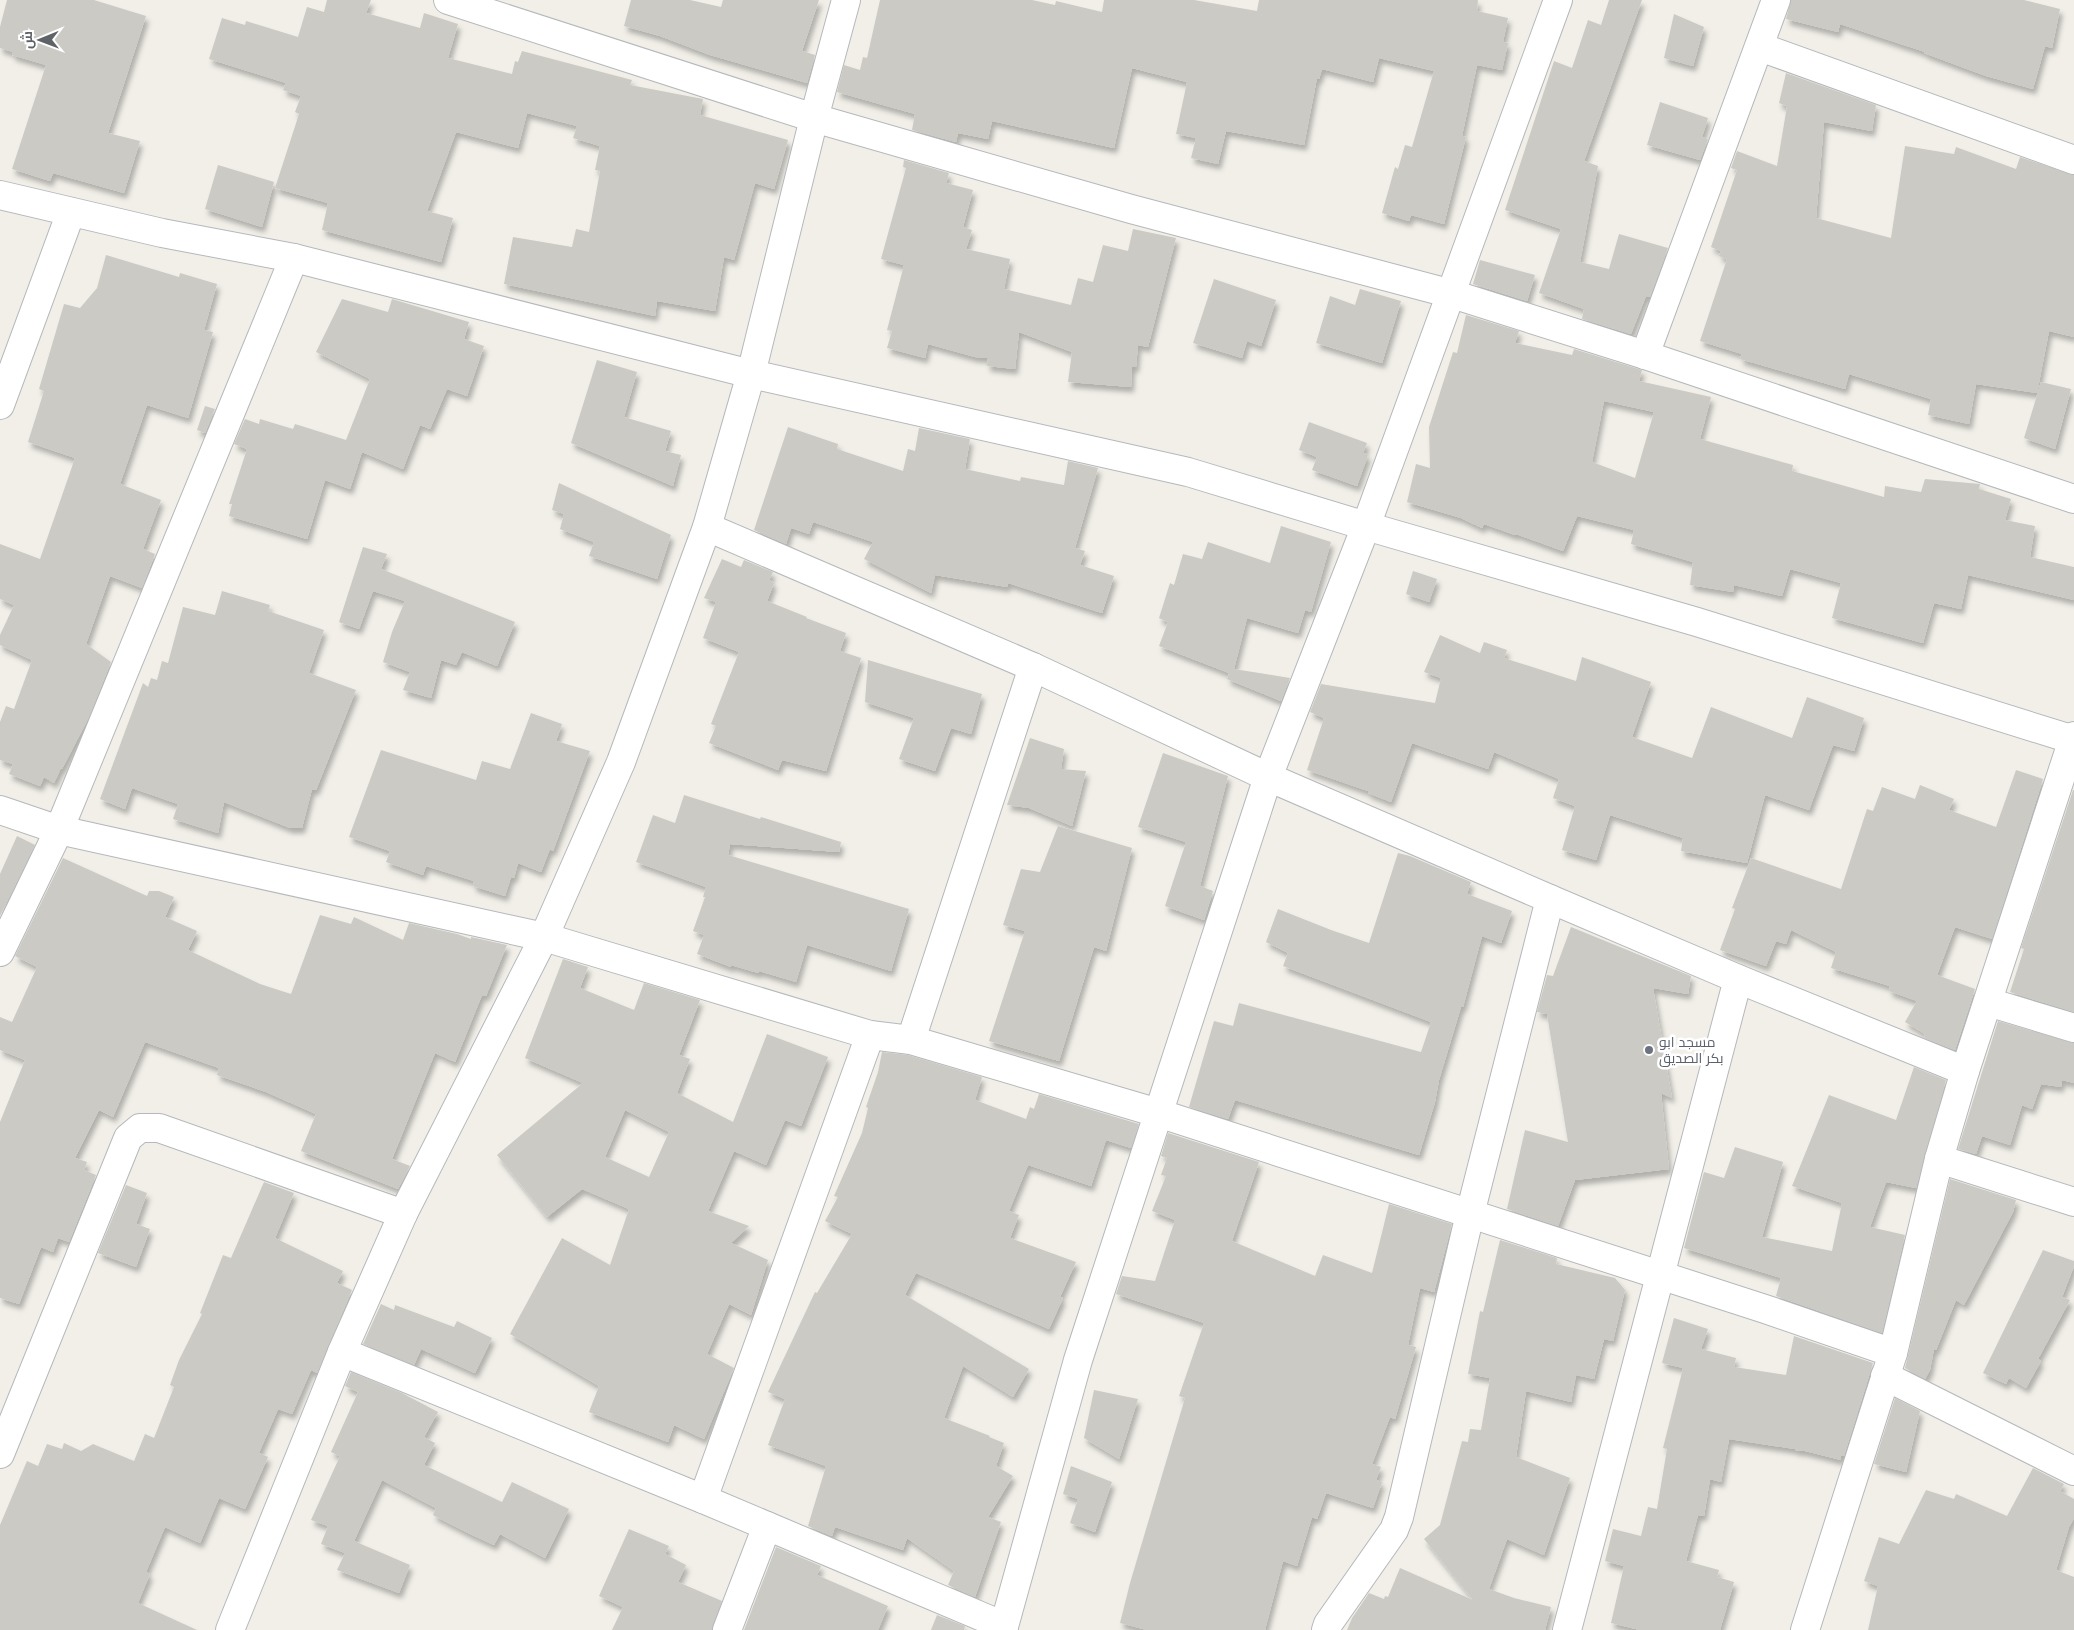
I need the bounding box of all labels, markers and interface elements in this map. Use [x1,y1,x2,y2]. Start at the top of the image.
north arrow [15,15,65,65]
text: ش [18,31,36,49]
place label: مسجد ابو بكر الصديق [1659,1033,1723,1067]
marker: مسجد ابو بكر الصديق [1643,1044,1655,1056]

